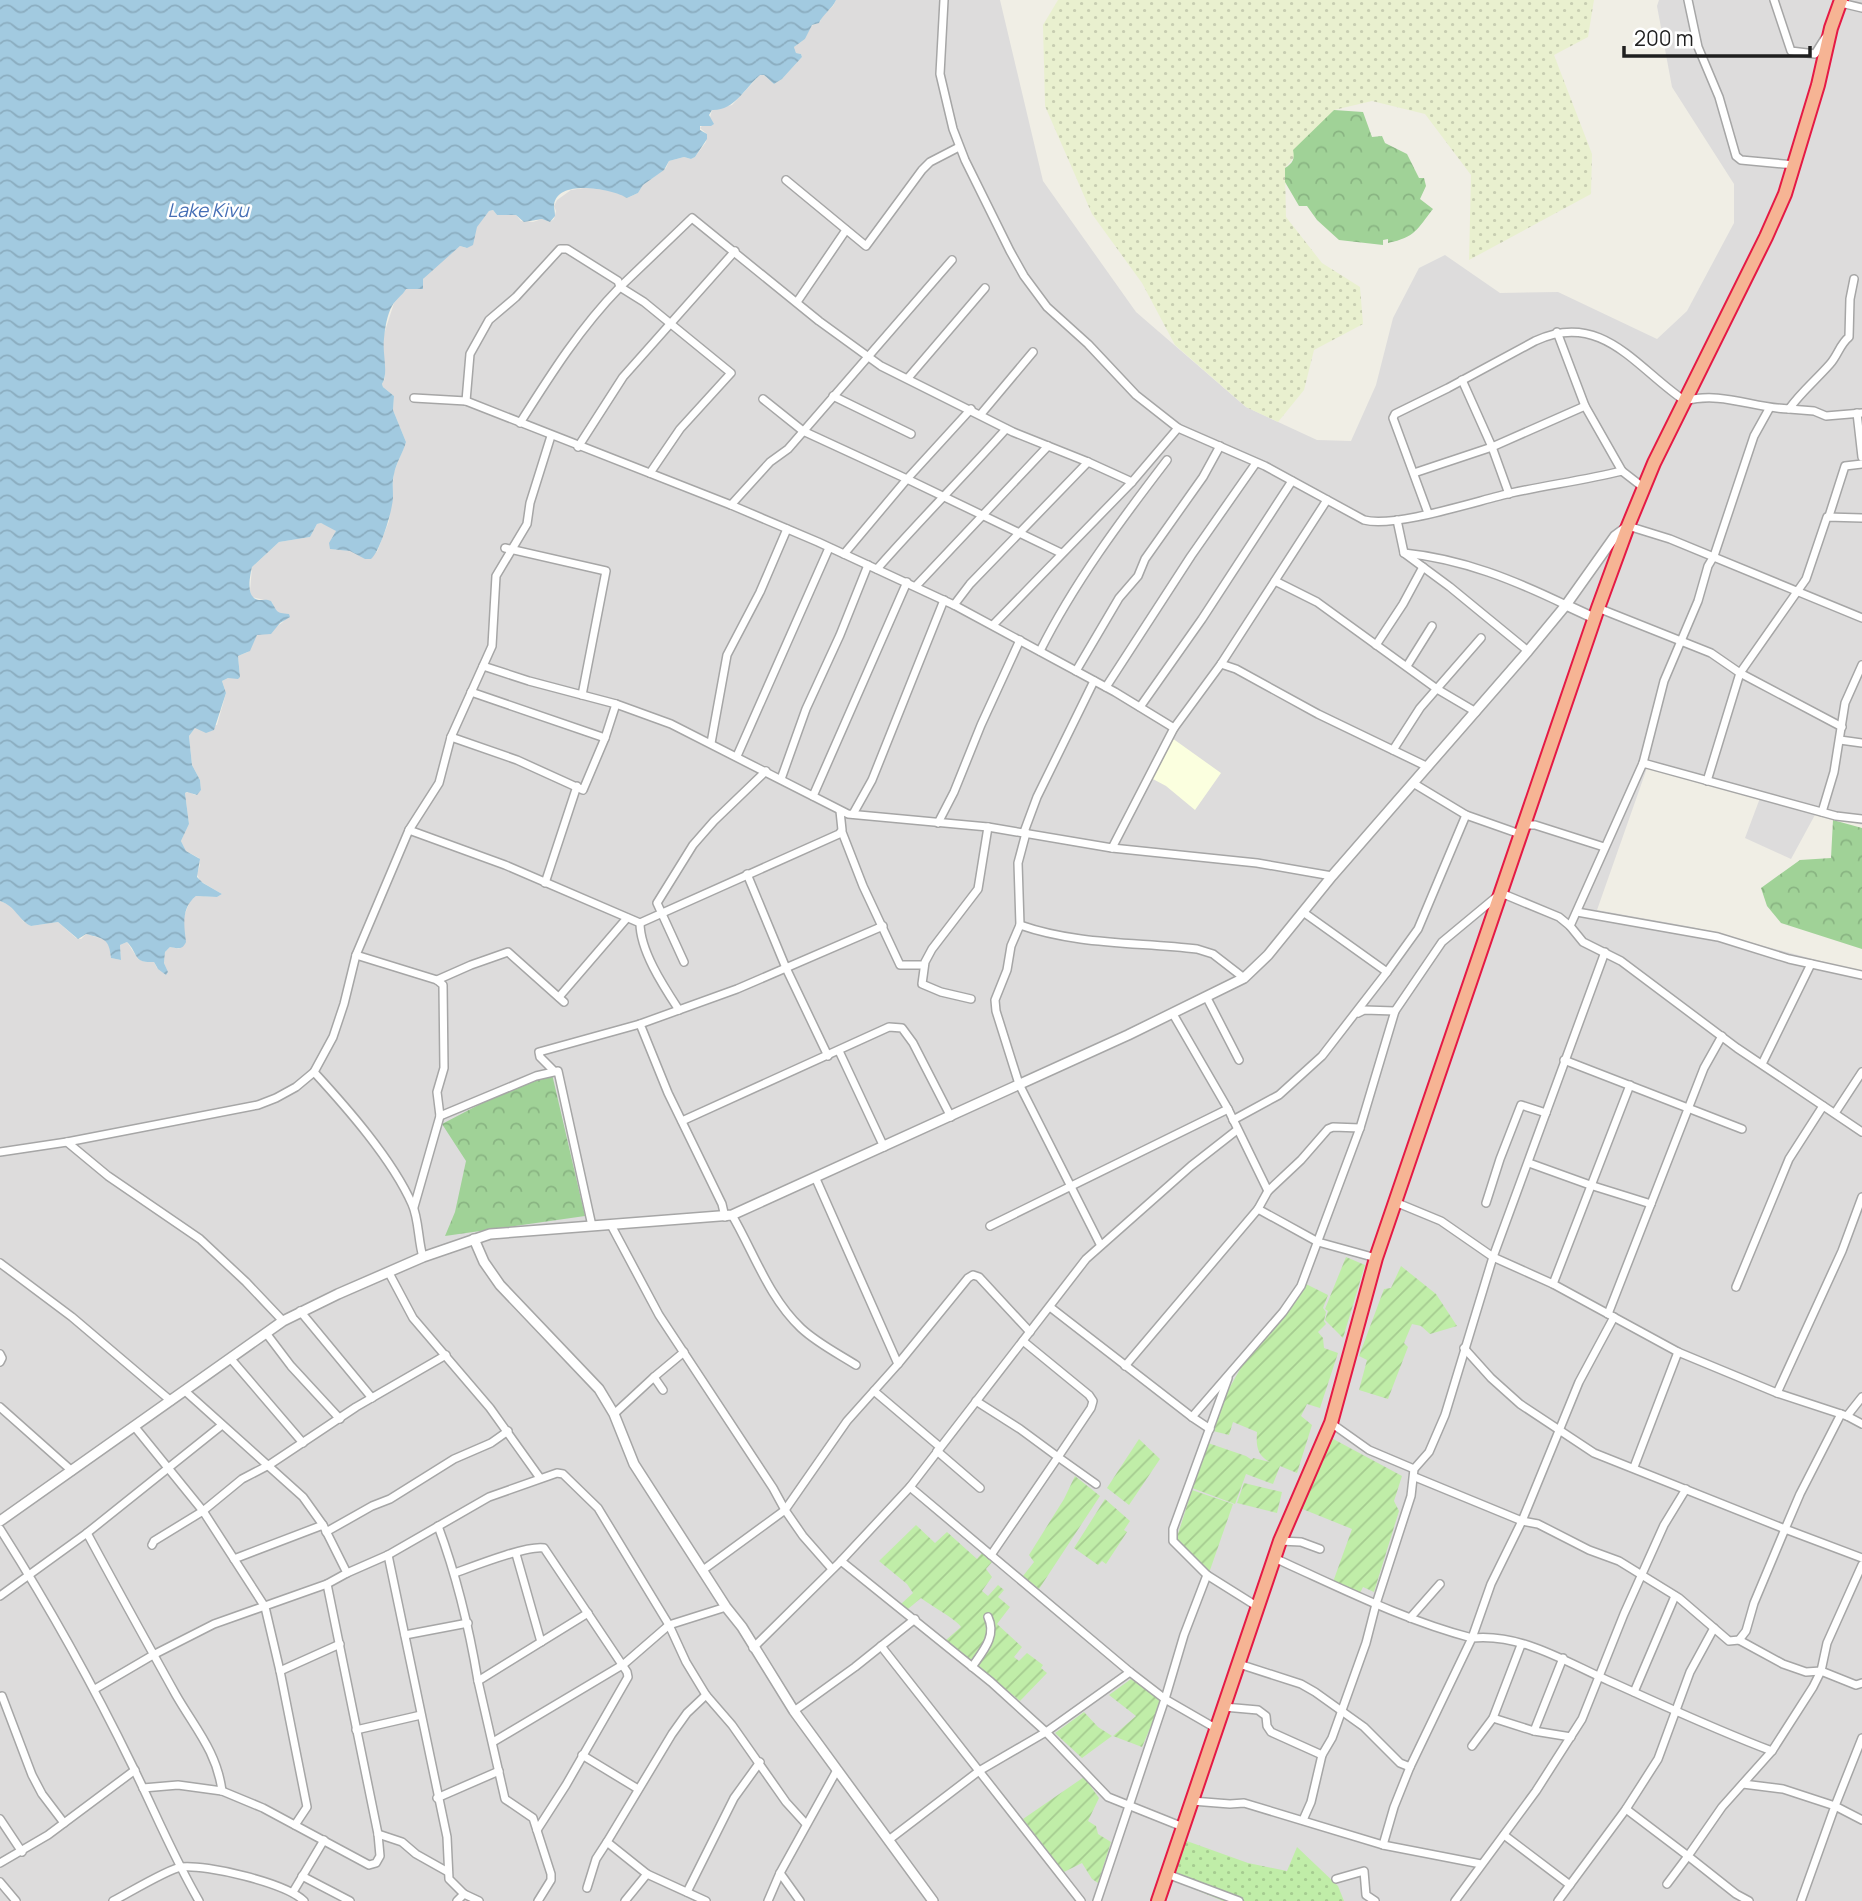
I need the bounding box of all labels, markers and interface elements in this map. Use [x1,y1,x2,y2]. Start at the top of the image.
scale bar [1624,14,1810,58]
text: 200 m [1634,24,1694,52]
water label: Lake Kivu [167,197,250,223]

